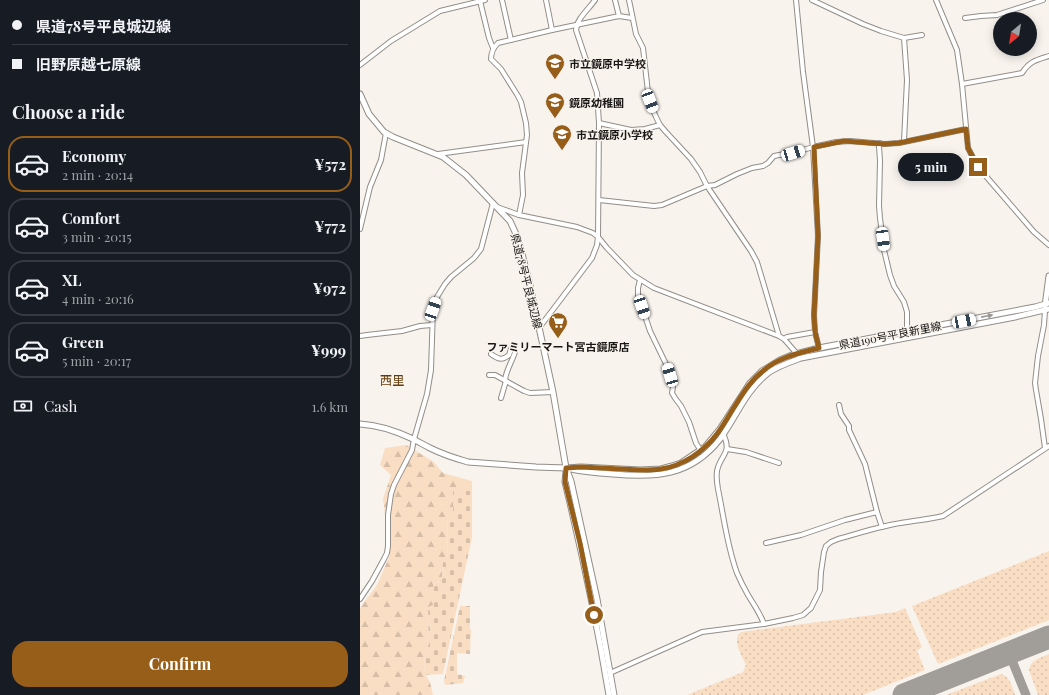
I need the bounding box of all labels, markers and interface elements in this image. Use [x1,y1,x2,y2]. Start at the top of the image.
north arrow [993,12,1037,56]
map controls [993,12,1037,56]
text: 県道78号平良城辺線 [36,16,171,36]
school or university icon: 市立鏡原中学校 [544,52,566,80]
text: 旧野原越七原線 [36,54,141,74]
place label: 市立鏡原中学校 [569,56,646,71]
car [640,88,660,114]
school or university icon: 鏡原幼稚園 [544,91,566,119]
place label: 鏡原幼稚園 [569,95,624,110]
text: Choose a ride [12,100,125,124]
school or university icon: 市立鏡原小学校 [551,123,573,151]
place label: 市立鏡原小学校 [576,127,653,142]
car [780,144,806,162]
icon: car [14,146,50,182]
text: Economy [62,146,126,166]
callout: 5 min [898,153,964,181]
text: ¥572 [314,154,346,174]
text: 5 min [915,158,947,175]
route end [969,158,987,176]
text: 2 min · 20:14 [62,166,133,183]
icon: car [14,208,50,244]
text: Comfort [62,208,120,228]
text: ¥772 [314,216,346,236]
car [875,226,891,252]
text: 3 min · 20:15 [62,228,132,245]
street label: 県道78号平良城辺線 [508,232,546,330]
icon: car [14,270,50,306]
text: XL [62,270,82,290]
text: ¥972 [313,278,346,298]
text: 4 min · 20:16 [62,290,134,307]
car [632,294,652,320]
car [423,296,443,322]
supermarket icon: ファミリーマート宮古鏡原店 [547,311,569,339]
car [951,313,977,329]
one-way arrow [981,313,993,319]
street label: 県道190号平良新里線 [837,318,943,352]
icon: car [14,332,50,368]
text: Green [62,332,104,352]
place label: ファミリーマート宮古鏡原店 [487,339,630,354]
text: ¥999 [311,340,346,360]
text: 5 min · 20:17 [62,352,131,369]
car [661,362,679,388]
district label: 西里 [380,372,404,388]
icon: cash [12,395,34,417]
text: Cash [44,396,77,416]
text: 1.6 km [312,398,348,415]
route start [585,606,603,624]
button: Confirm [12,641,348,687]

